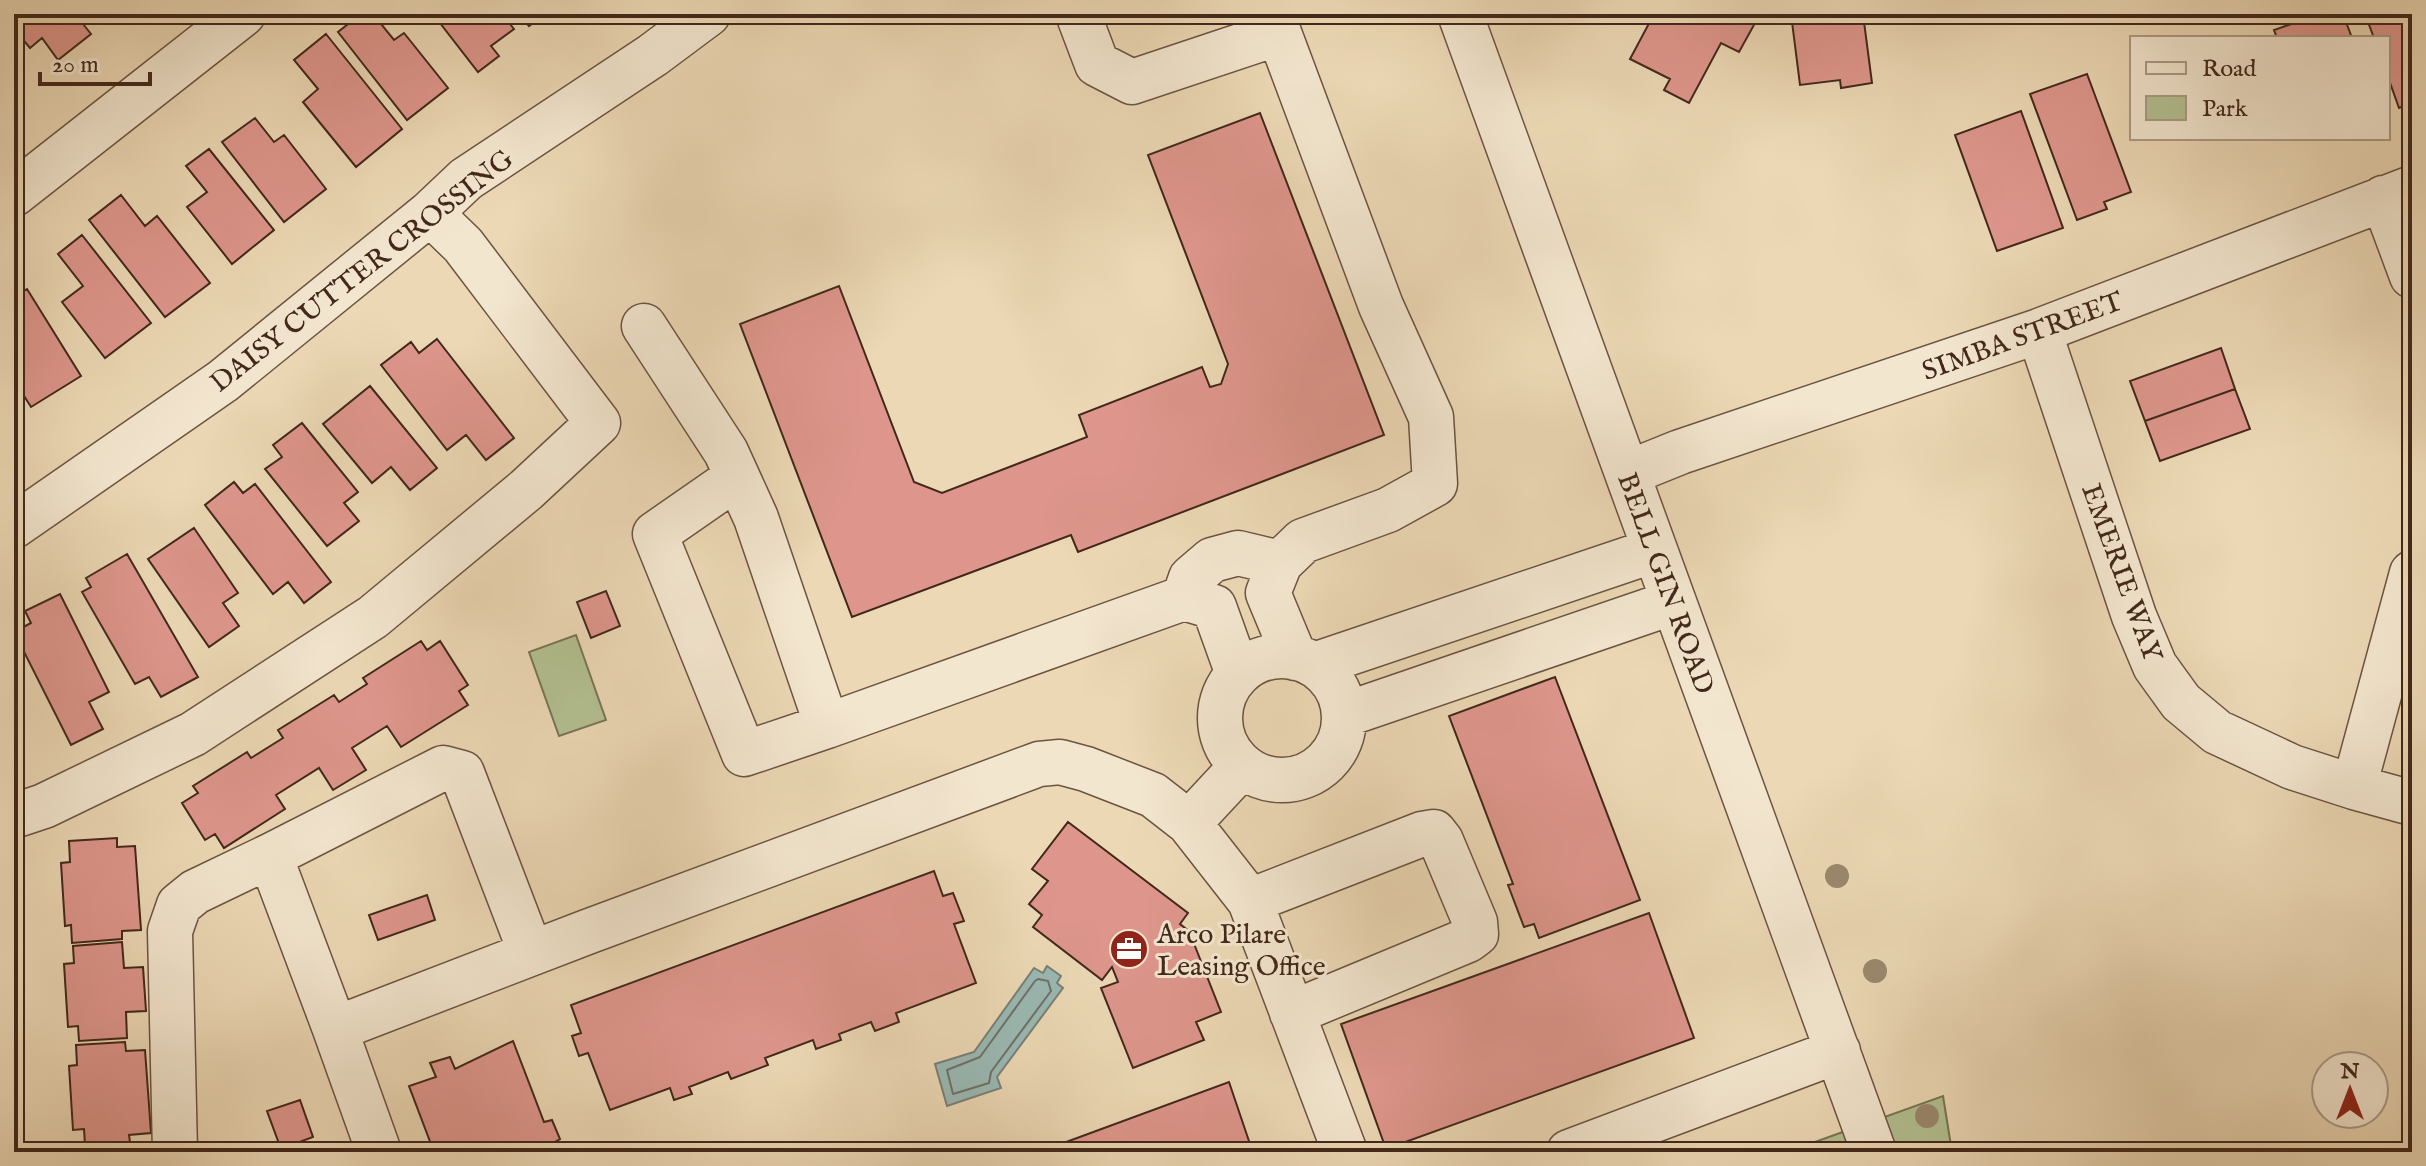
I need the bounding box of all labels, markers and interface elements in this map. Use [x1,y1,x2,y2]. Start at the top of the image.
scale bar [40,36,150,86]
legend [2130,36,2390,140]
text: 20 m [52,50,99,81]
text: Road [2202,54,2256,85]
text: Park [2202,94,2248,125]
street label: DAISY CUTTER CROSSING [204,142,522,401]
street label: SIMBA STREET [1918,285,2129,390]
street label: BELL GIN ROAD [1608,468,1721,699]
street label: EMERIE WAY [2072,479,2170,668]
place label: Arco Pilare Leasing Office [1156,918,1326,985]
office icon: Arco Pilare Leasing Office [1108,928,1150,970]
north arrow [2310,1050,2390,1130]
text: N [2339,1058,2360,1086]

